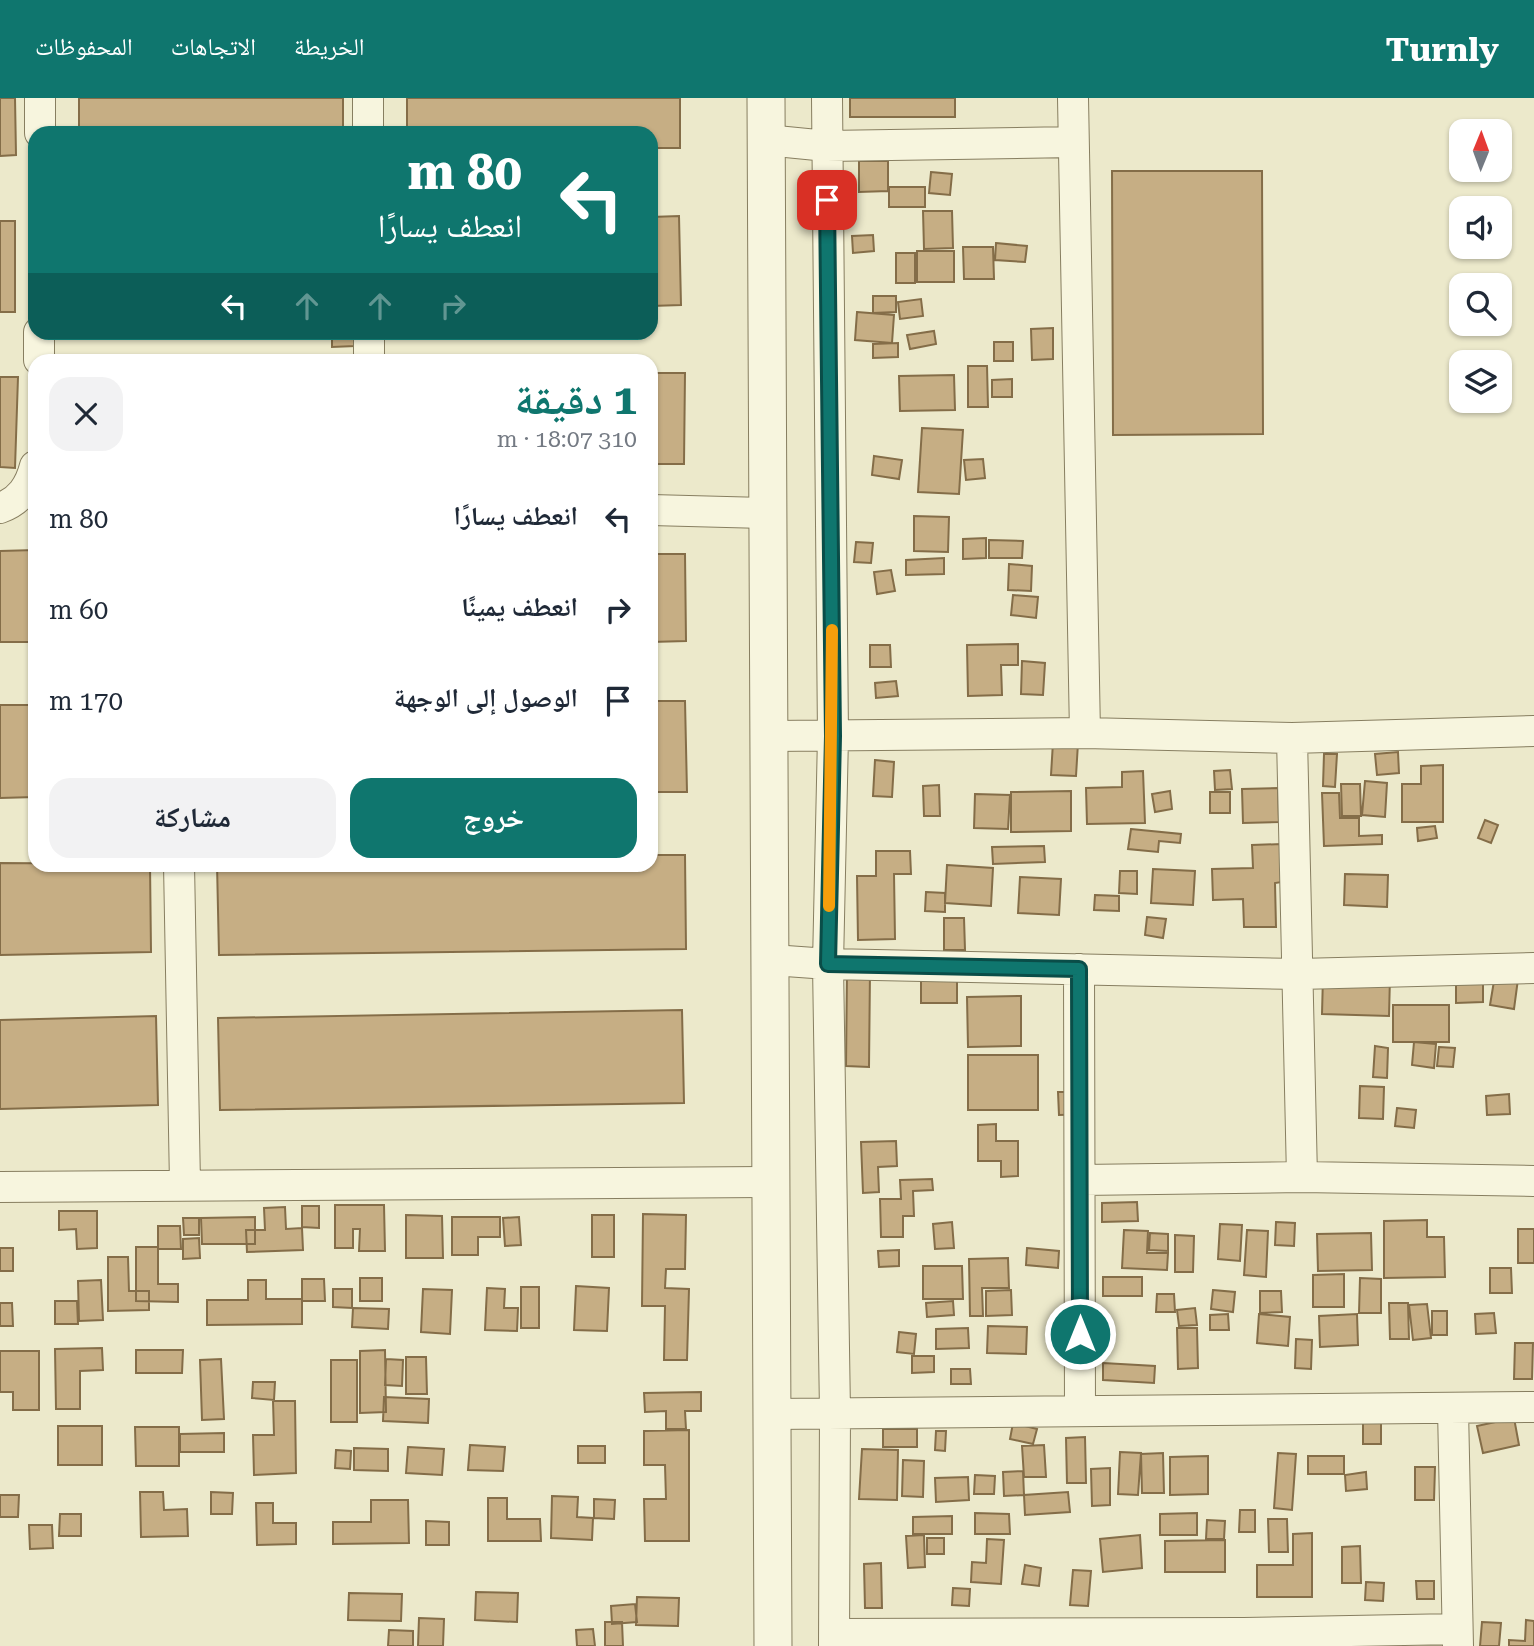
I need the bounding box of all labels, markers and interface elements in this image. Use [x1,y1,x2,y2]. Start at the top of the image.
text: Turnly [1385,30,1499,69]
text: المحفوظات [35,33,133,61]
text: الاتجاهات [171,33,256,61]
text: الخريطة [294,33,365,61]
north arrow [1449,119,1512,182]
map controls [1449,119,1512,413]
text: 80 m [407,144,522,201]
icon: left [546,154,637,245]
pin [797,170,857,230]
icon: arrive [808,181,846,219]
button: sound [1449,196,1512,259]
text: انعطف يسارًا [378,207,522,245]
button: search [1449,273,1512,336]
icon: left [215,287,253,325]
icon: ahead [288,287,326,325]
icon: ahead [361,287,399,325]
icon: right [434,287,472,325]
button: layers [1449,350,1512,413]
text: 1 دقيقة [515,375,637,424]
button: close [49,377,123,451]
text: 310 m · 18:07 [497,426,637,453]
icon: left [599,500,637,538]
text: انعطف يسارًا [454,501,578,531]
text: 80 m [49,504,108,534]
icon: right [599,591,637,629]
text: انعطف يمينًا [461,592,578,622]
text: 60 m [49,595,108,625]
icon: arrive [599,682,637,720]
text: الوصول إلى الوجهة [394,683,578,713]
text: 170 m [49,686,123,716]
button: مشاركة [49,778,336,858]
button: خروج [350,778,637,858]
position arrow [1043,1297,1117,1371]

